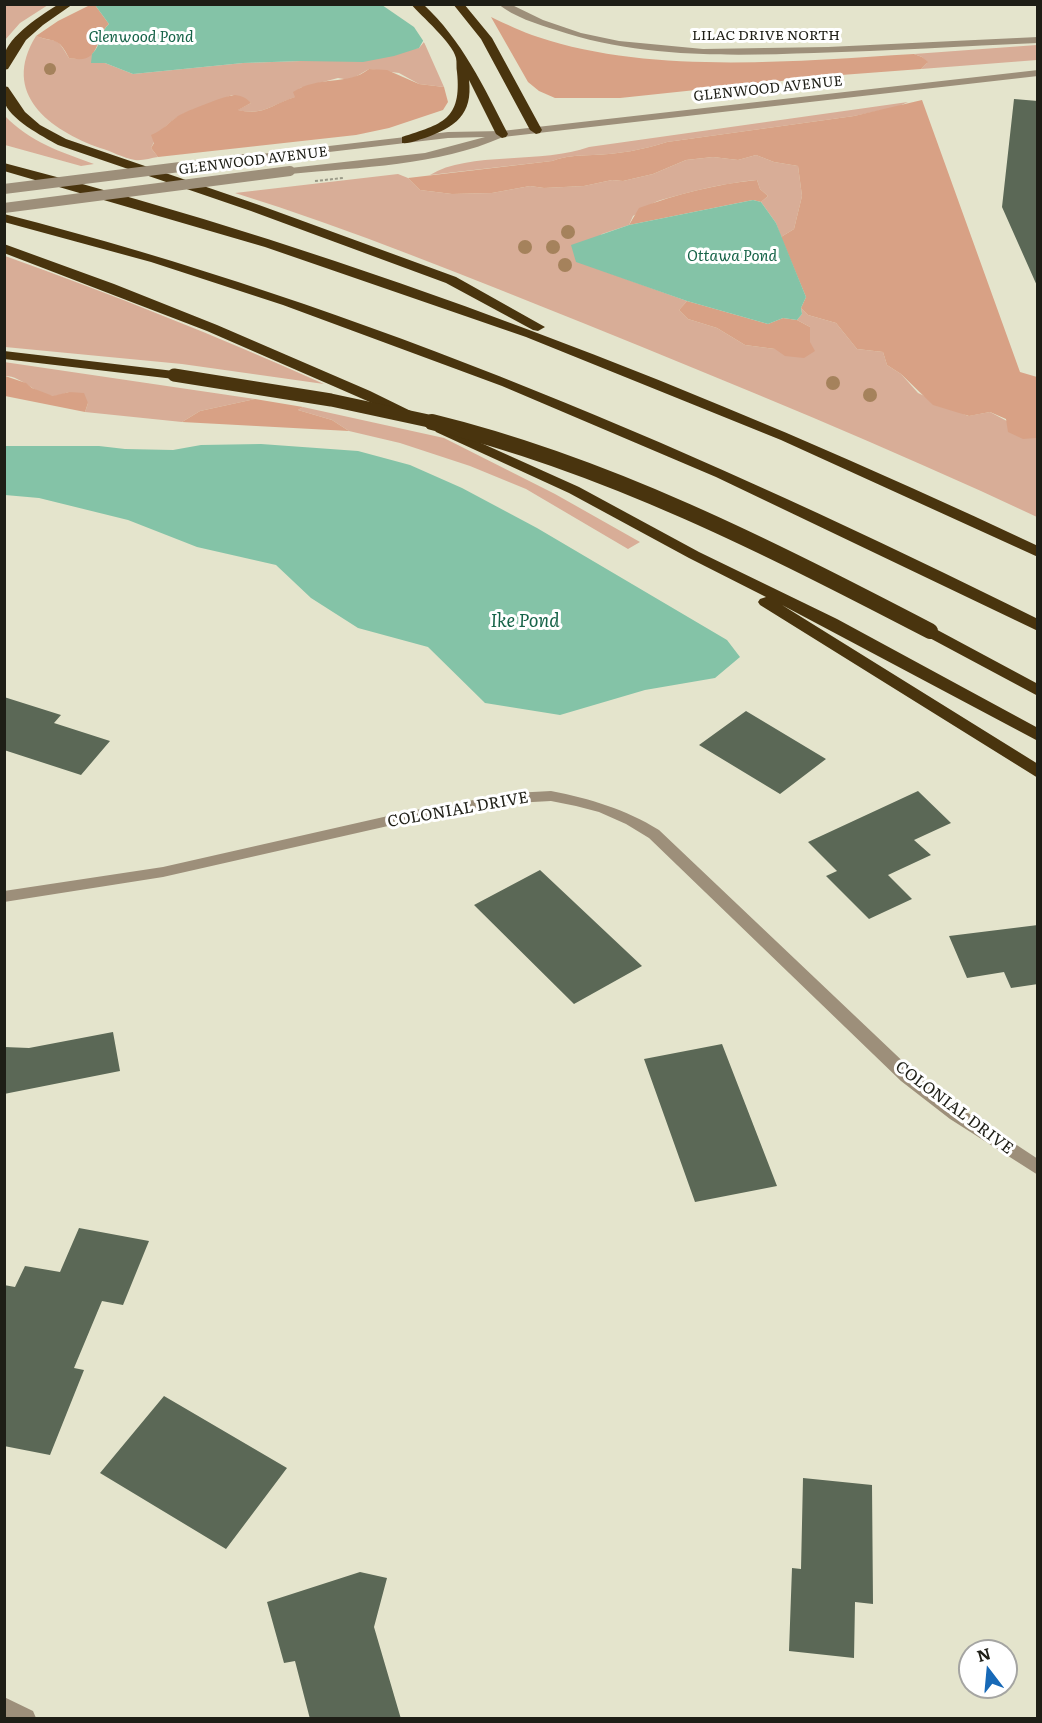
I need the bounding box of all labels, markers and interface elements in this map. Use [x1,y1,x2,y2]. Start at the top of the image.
street label: LILAC DRIVE NORTH [692,28,840,44]
water label: Glenwood Pond [88,29,194,47]
street label: GLENWOOD AVENUE [693,73,843,105]
street label: GLENWOOD AVENUE [178,144,328,178]
water label: Ottawa Pond [687,248,777,266]
water label: Ike Pond [491,611,559,633]
street label: COLONIAL DRIVE [386,788,530,832]
street label: COLONIAL DRIVE [891,1057,1017,1159]
north arrow [958,1639,1018,1699]
text: N [974,1640,993,1667]

